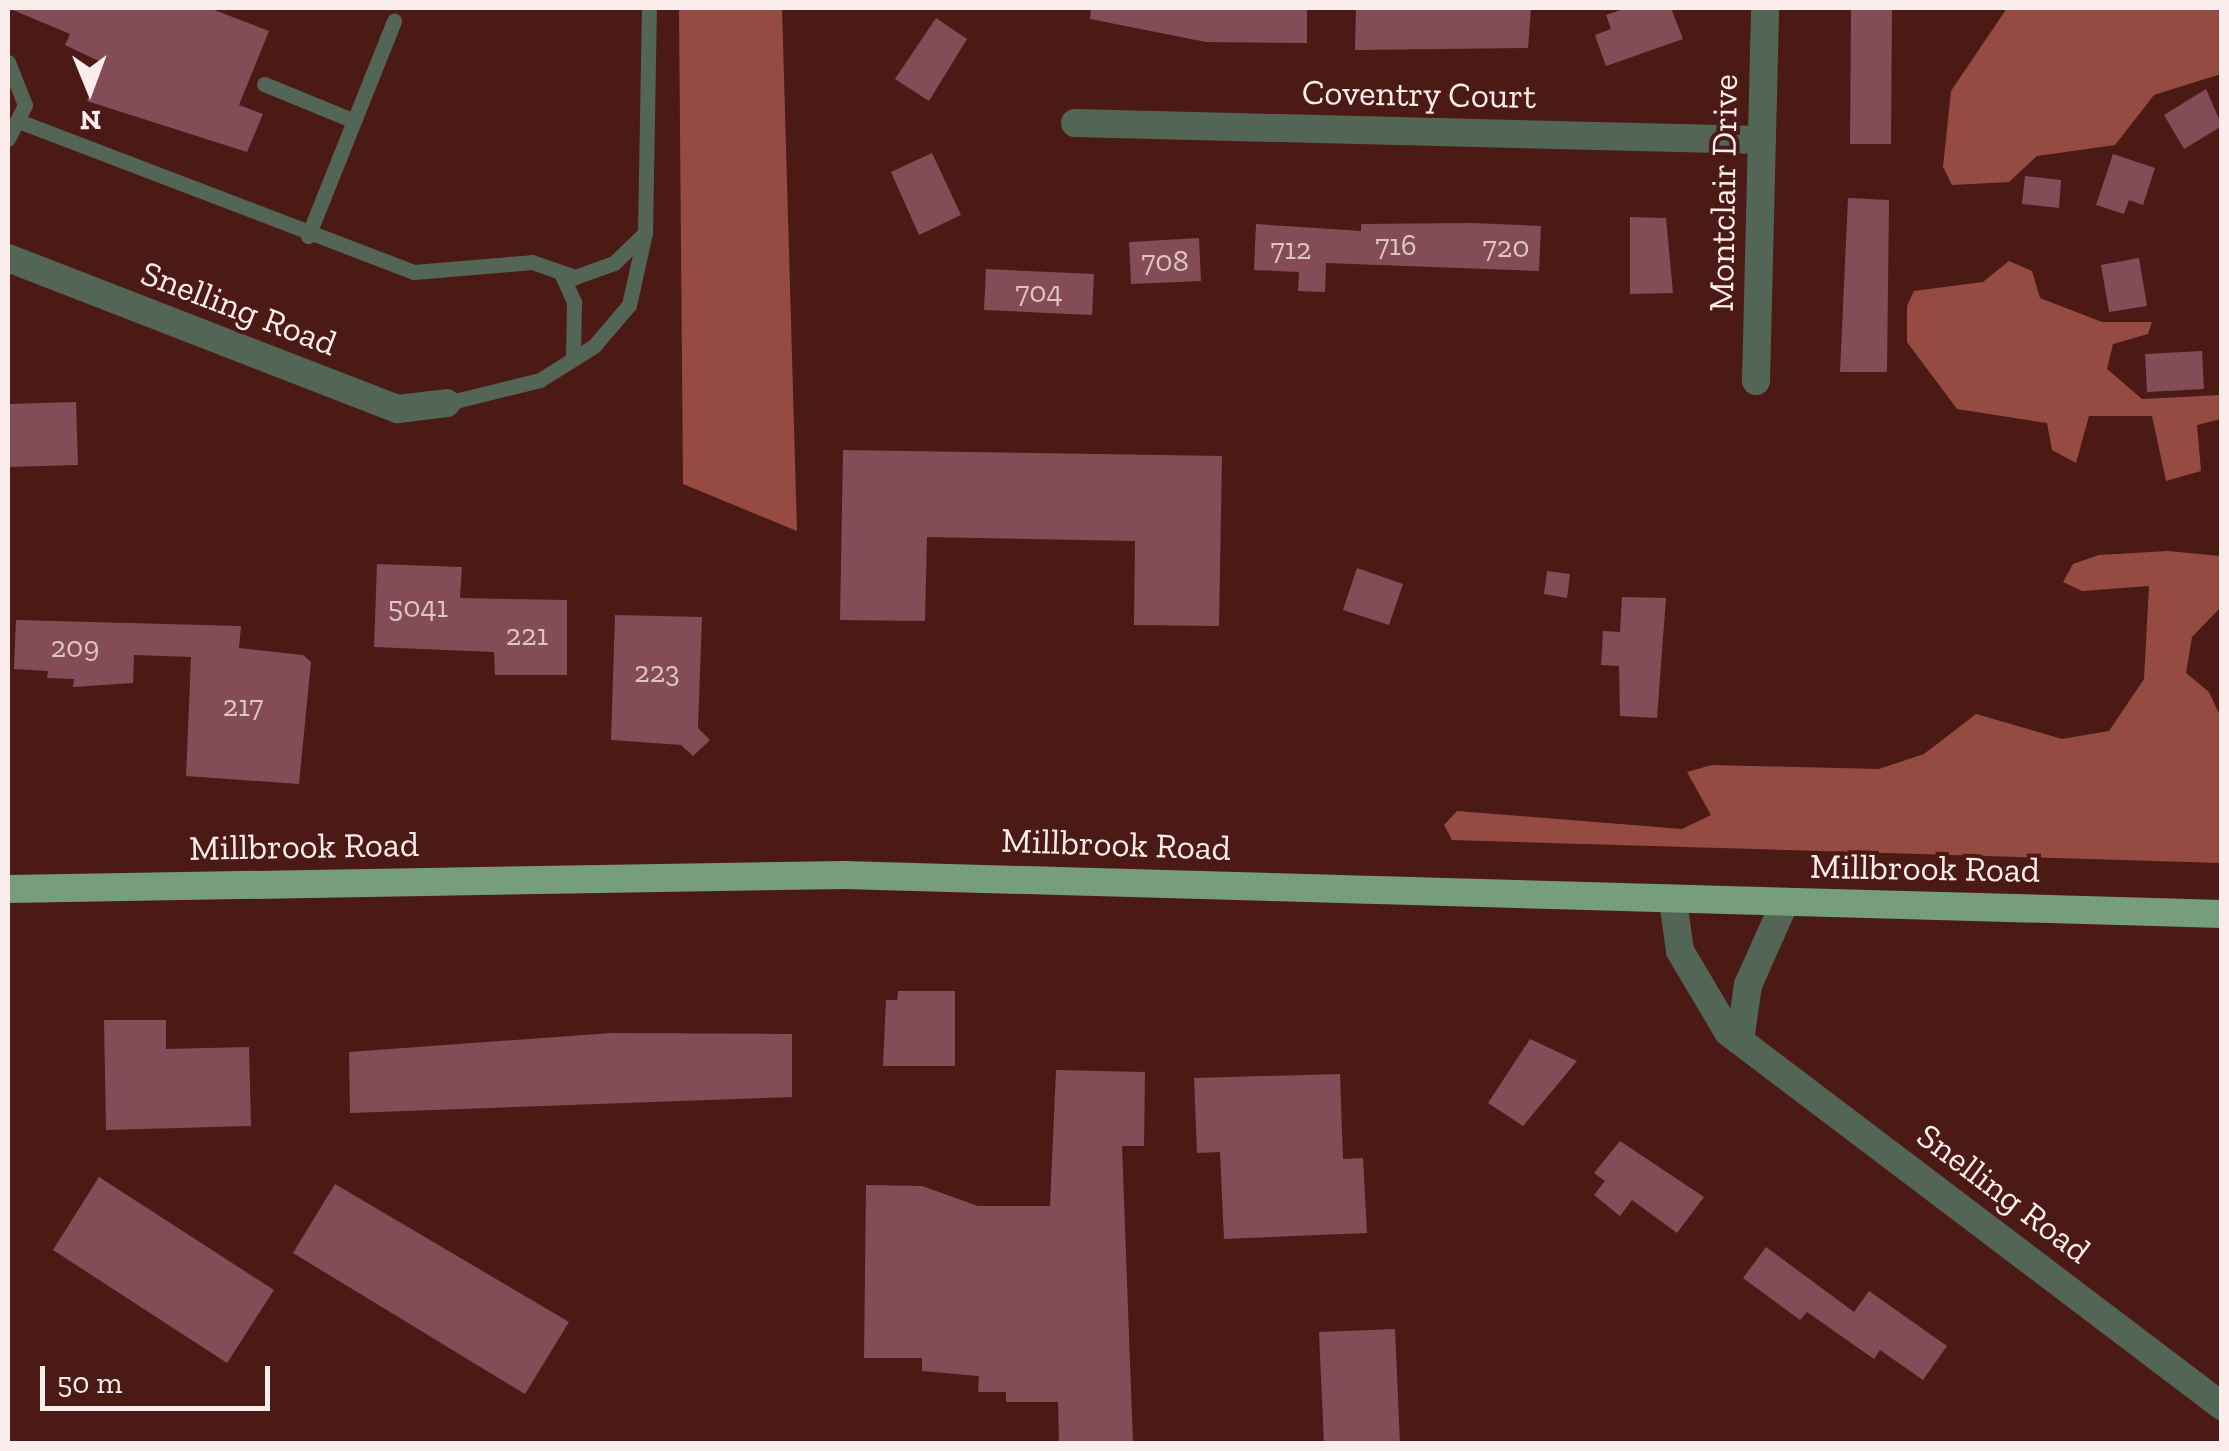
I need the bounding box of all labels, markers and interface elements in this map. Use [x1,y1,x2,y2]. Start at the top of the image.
north arrow [40,40,140,140]
street label: Coventry Court [1301,71,1537,117]
street label: Montclair Drive [1700,74,1746,312]
text: N [80,104,101,137]
house number: 716 [1375,227,1417,263]
house number: 720 [1483,229,1529,265]
house number: 712 [1270,231,1312,267]
house number: 708 [1141,243,1189,279]
street label: Snelling Road [135,251,343,365]
house number: 704 [1015,274,1063,310]
house number: 5041 [388,589,448,625]
house number: 221 [506,617,548,653]
house number: 209 [51,629,99,665]
house number: 223 [634,654,680,690]
house number: 217 [223,688,263,724]
street label: Millbrook Road [1000,819,1232,869]
street label: Millbrook Road [189,823,419,869]
street label: Millbrook Road [1810,845,2040,891]
street label: Snelling Road [1909,1114,2099,1272]
scale bar [45,1346,275,1408]
text: 50 m [57,1365,122,1401]

